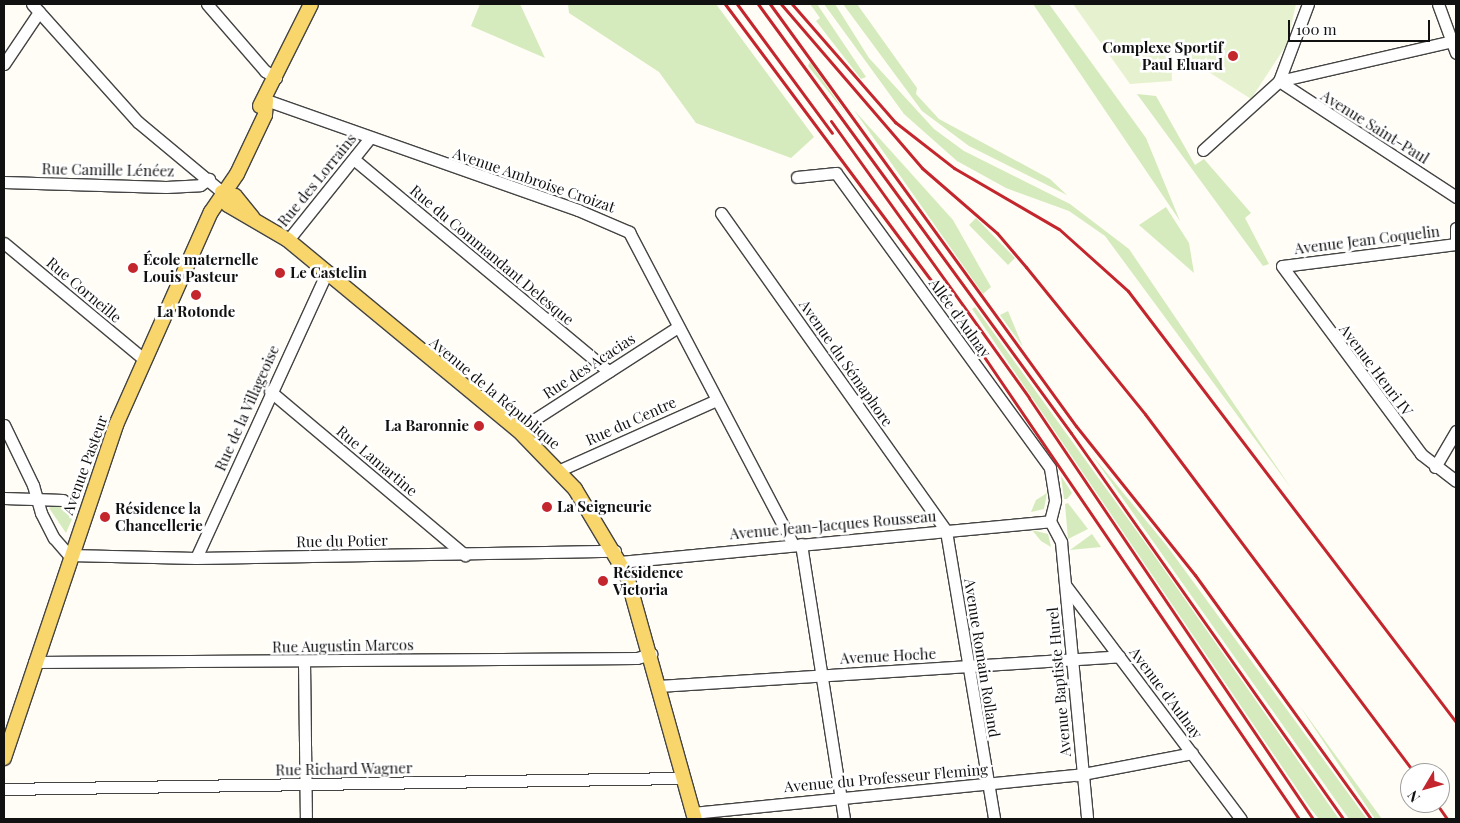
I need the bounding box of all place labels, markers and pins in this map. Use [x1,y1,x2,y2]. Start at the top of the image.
place label: Complexe Sportif Paul Eluard [1102,38,1223,73]
marker: Complexe Sportif Paul Eluard [1227,50,1239,62]
place label: École maternelle Louis Pasteur [143,250,258,285]
marker: École maternelle Louis Pasteur [127,262,139,274]
place label: Le Castelin [290,264,367,282]
marker: Le Castelin [274,267,286,279]
marker: La Rotonde [190,289,202,301]
place label: La Rotonde [157,303,235,321]
place label: La Baronnie [385,417,469,435]
marker: La Baronnie [473,420,485,432]
place label: La Seigneurie [557,498,652,516]
place label: Résidence la Chancellerie [115,499,203,534]
marker: La Seigneurie [541,501,553,513]
marker: Résidence la Chancellerie [99,511,111,523]
place label: Résidence Victoria [613,563,683,598]
marker: Résidence Victoria [597,575,609,587]

